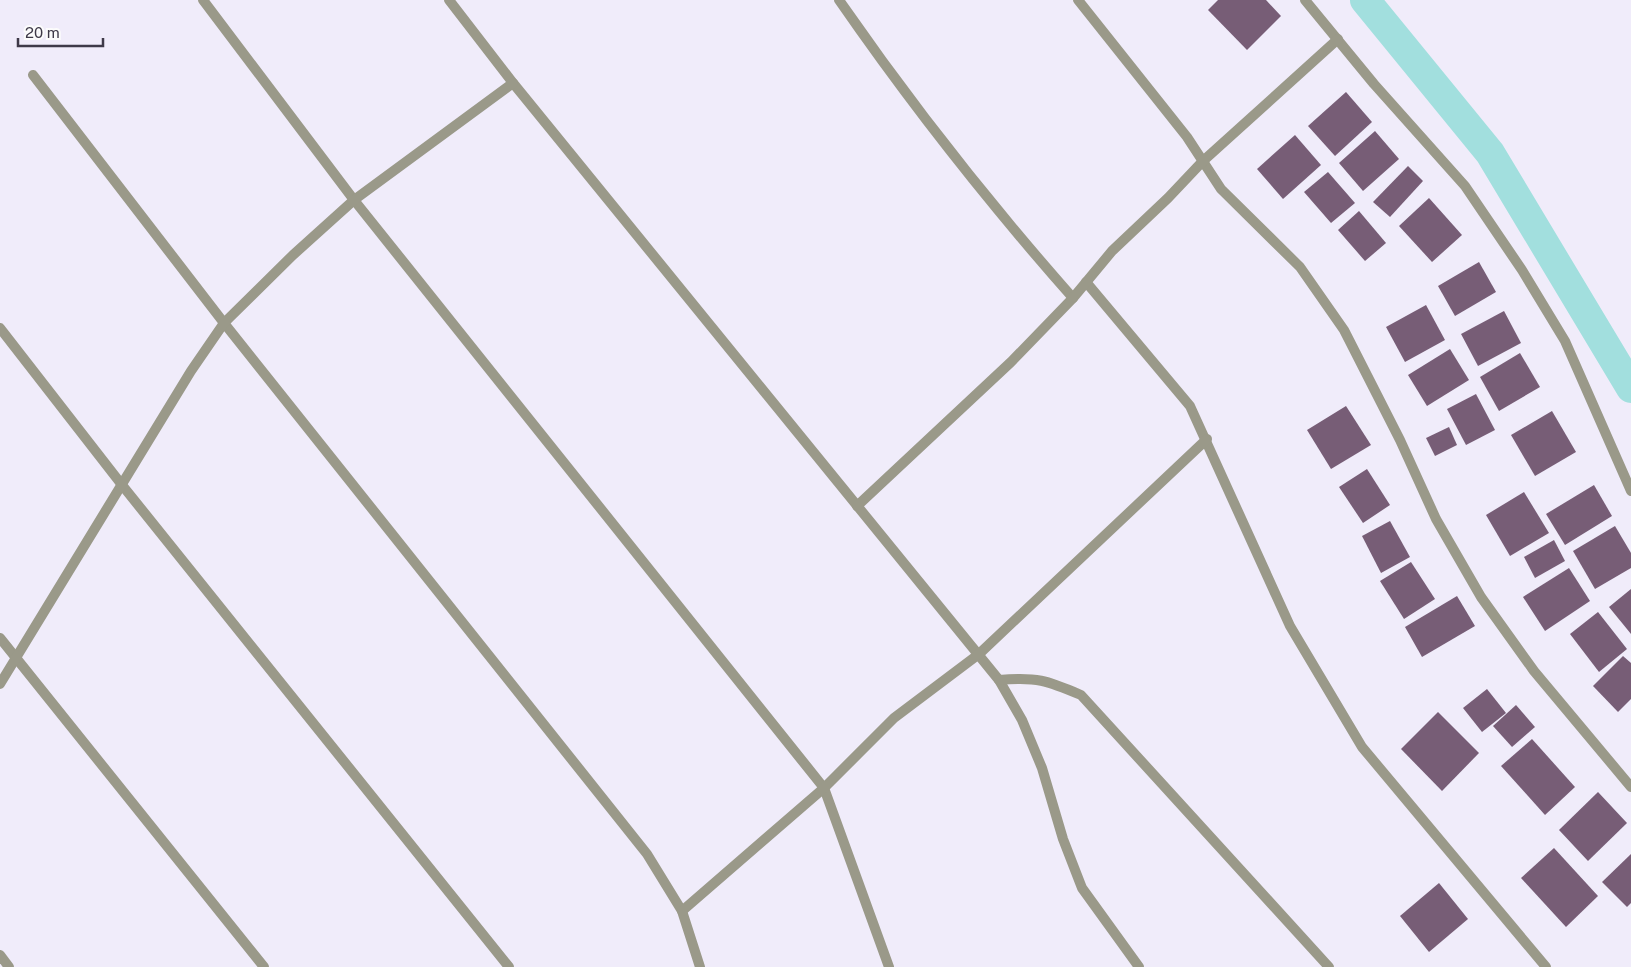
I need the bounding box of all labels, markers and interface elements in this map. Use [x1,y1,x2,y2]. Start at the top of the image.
scale bar [18,15,102,47]
text: 20 m [25,24,60,41]

